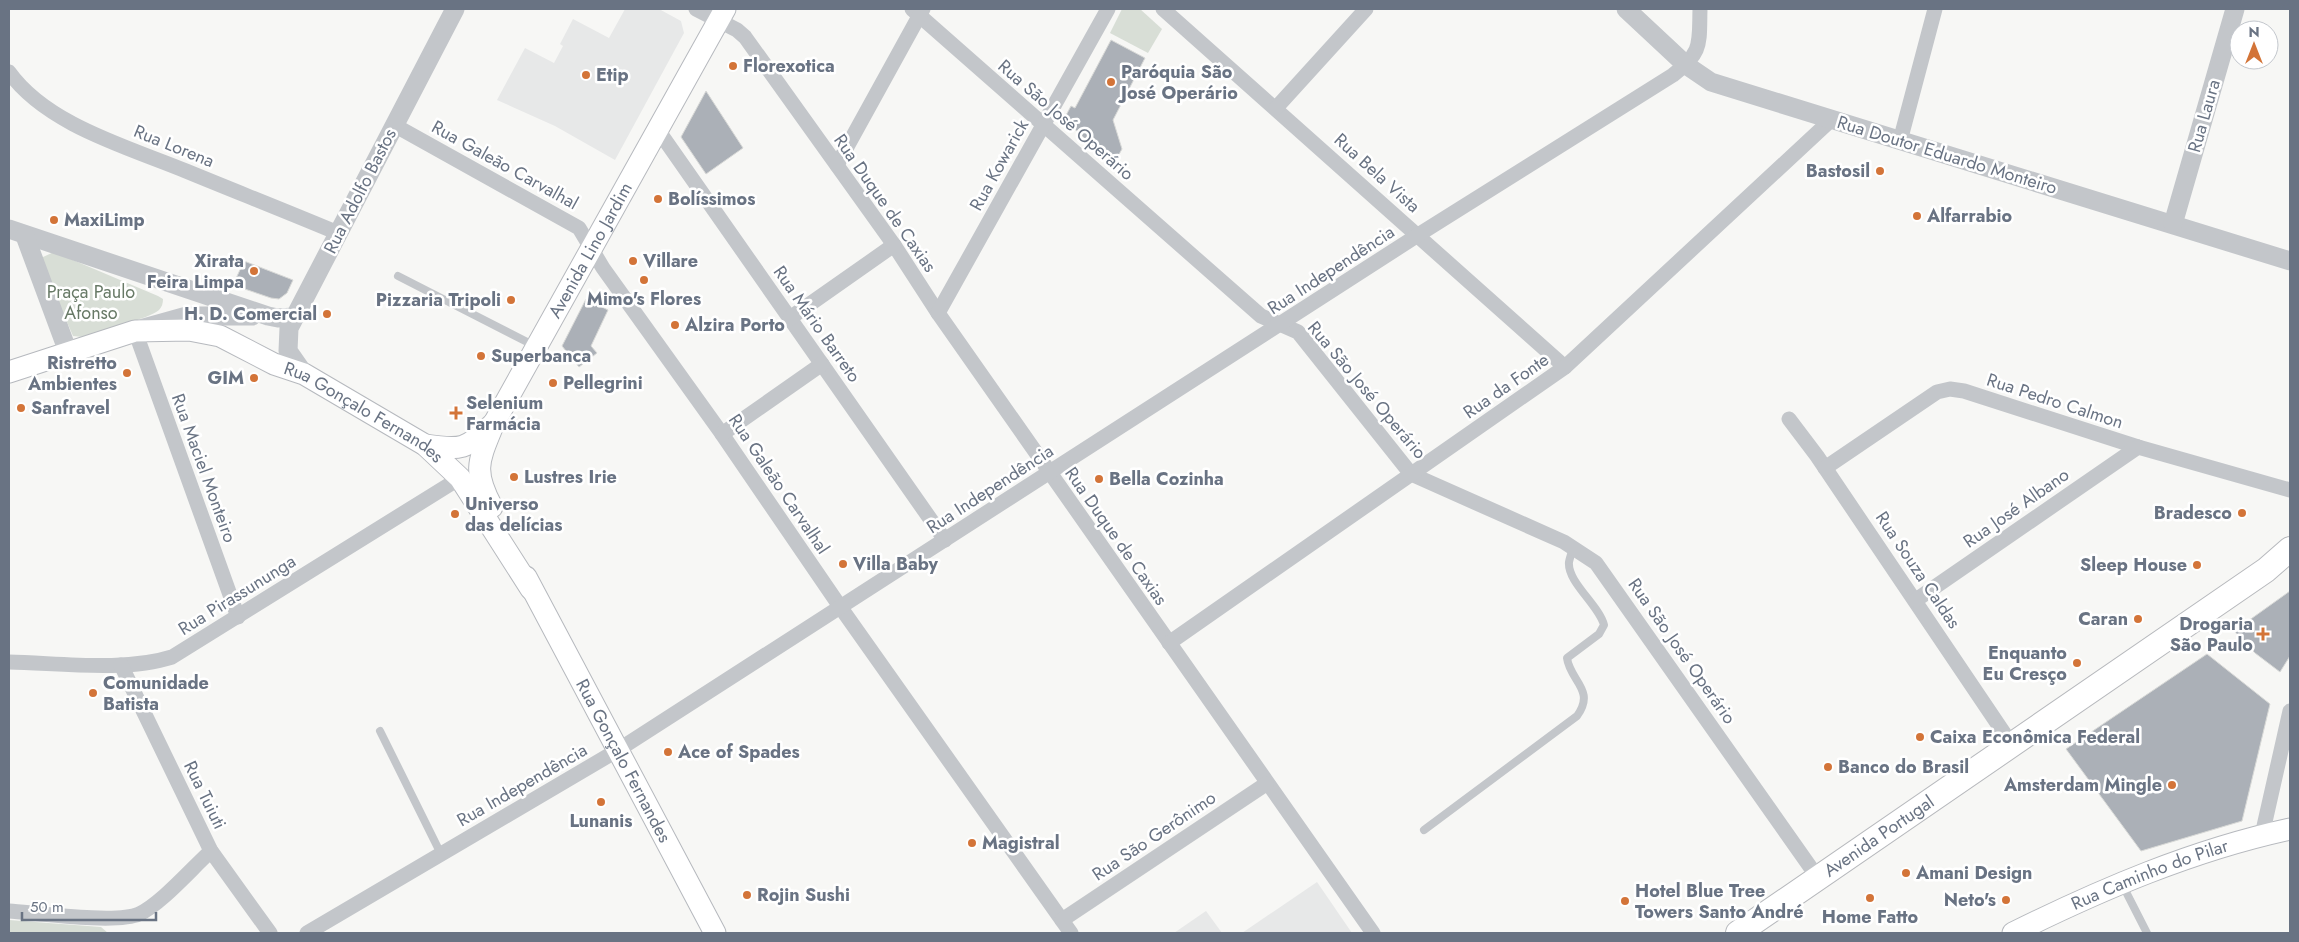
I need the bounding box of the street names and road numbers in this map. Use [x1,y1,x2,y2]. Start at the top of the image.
street label: Rua São José Operário [992,53,1140,187]
street label: Rua Laura [2181,77,2227,155]
street label: Rua Doutor Eduardo Monteiro [1834,109,2060,201]
street label: Rua Galeão Carvalhal [427,114,583,216]
street label: Rua Kowarick [963,114,1035,215]
street label: Rua Lorena [130,118,218,174]
street label: Rua Adolfo Bastos [317,124,403,258]
street label: Rua Bela Vista [1328,127,1426,219]
street label: Rua Duque de Caxias [827,128,943,278]
street label: Avenida Lino Jardim [542,178,639,323]
street label: Rua Independência [1262,219,1400,321]
street label: Rua Mário Barreto [767,260,867,388]
street label: Rua São José Operário [1301,315,1433,465]
street label: Rua da Fonte [1458,347,1554,425]
street label: Rua Gonçalo Fernandes [280,355,449,469]
street label: Rua Pedro Calmon [1983,367,2127,435]
street label: Rua Maciel Monteiro [165,390,243,546]
street label: Rua Galeão Carvalhal [722,409,836,559]
street label: Rua Independência [921,438,1059,540]
street label: Rua Duque de Caxias [1058,461,1174,611]
street label: Rua José Albano [1958,462,2074,554]
street label: Rua Souza Caldas [1869,506,1967,634]
street label: Rua Pirassununga [173,548,301,642]
street label: Rua São José Operário [1622,573,1742,729]
street label: Rua Gonçalo Fernandes [569,674,678,847]
street label: Rua Independência [452,737,592,833]
street label: Rua Tuiuti [177,756,233,834]
street label: Rua São Gerônimo [1087,785,1221,887]
street label: Avenida Portugal [1819,789,1939,883]
street label: Rua Caminho do Pilar [2067,832,2232,917]

